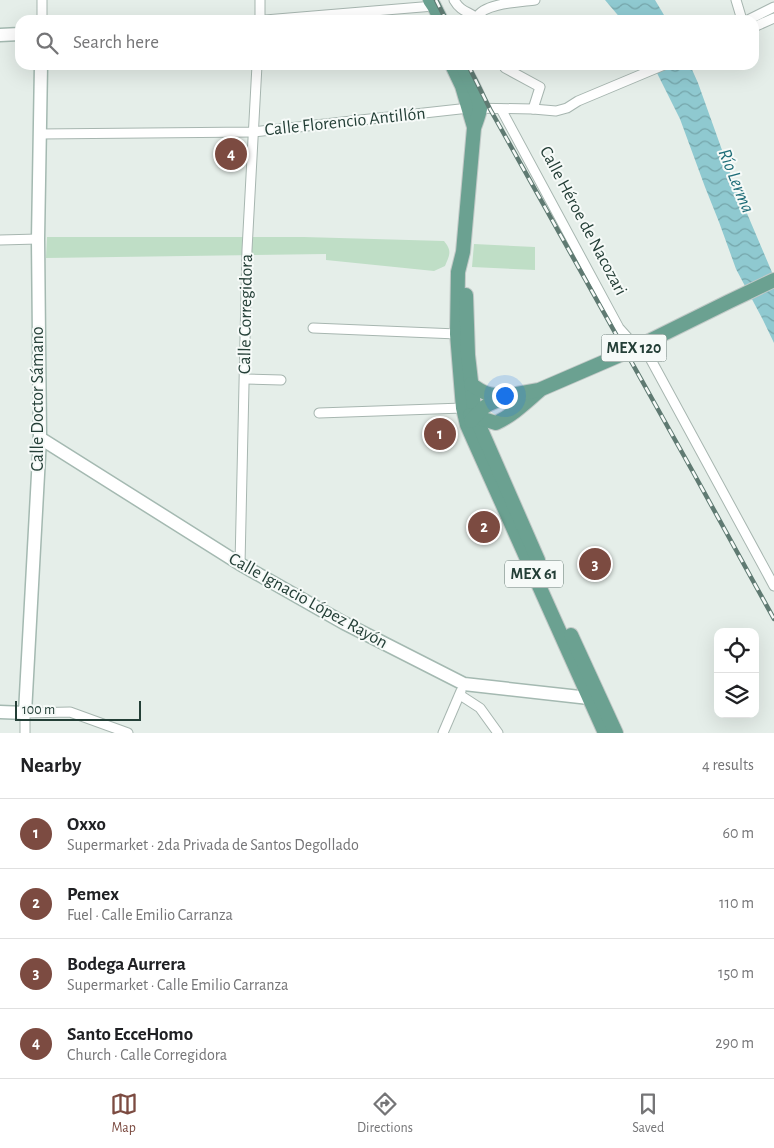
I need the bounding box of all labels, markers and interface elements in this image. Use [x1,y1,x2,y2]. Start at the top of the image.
search box [15,15,759,70]
icon: search [33,29,61,57]
text: Search here [73,33,159,52]
street label: Calle Florencio Antillón [264,105,426,139]
pin: 4 [215,135,247,173]
street label: Calle Héroe de Nacozari [536,143,630,299]
water label: Río Lerma [715,146,757,216]
street label: Calle Corregidora [236,254,256,374]
street label: Calle Doctor Sámano [29,326,47,472]
road number: MEX 120 [602,334,666,362]
your location [492,383,518,409]
pin: 1 [424,415,456,453]
pin: 2 [468,508,500,546]
pin: 3 [579,545,611,583]
street label: Calle Ignacio López Rayón [226,550,390,652]
road number: MEX 61 [505,560,563,588]
map controls [714,628,759,718]
button: locate [714,628,759,673]
button: layers [714,673,759,718]
scale bar [15,698,141,721]
text: 100 m [22,703,55,717]
text: Nearby [20,755,81,776]
text: 4 results [702,757,754,773]
text: Oxxo [67,815,106,834]
text: 1 [33,825,39,841]
text: 60 m [723,825,754,841]
text: Supermarket · 2da Privada de Santos Degollado [67,837,359,853]
text: Pemex [67,885,119,904]
text: 2 [32,895,40,911]
text: 110 m [719,895,754,911]
text: Fuel · Calle Emilio Carranza [67,907,233,923]
text: Bodega Aurrera [67,955,186,974]
text: 3 [33,965,39,981]
text: 150 m [718,965,754,981]
text: Supermarket · Calle Emilio Carranza [67,977,288,993]
text: Santo EcceHomo [67,1025,193,1044]
text: 4 [32,1035,40,1051]
text: 290 m [715,1035,754,1051]
text: Church · Calle Corregidora [67,1047,227,1063]
tab: Map [110,1090,138,1137]
tab: Directions [357,1090,413,1137]
tab: Saved [632,1090,664,1137]

